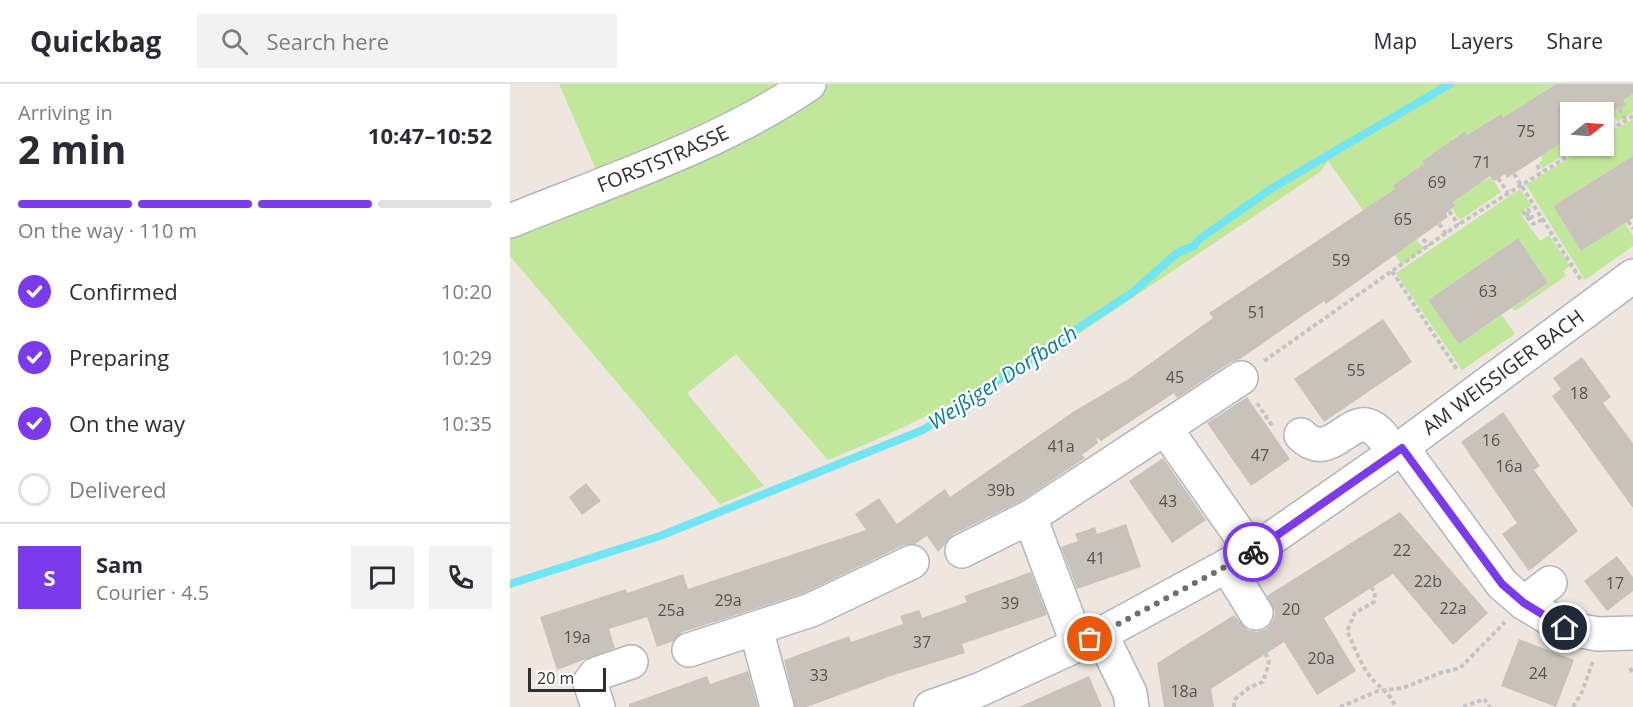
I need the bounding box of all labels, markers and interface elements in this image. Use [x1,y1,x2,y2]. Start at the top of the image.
search box [197,14,617,68]
text: Quickbag [30,22,161,60]
icon: search [218,25,251,58]
text: Search here [266,26,389,56]
text: Map [1374,27,1417,55]
text: Layers [1450,27,1514,55]
text: Share [1547,27,1603,55]
text: Arriving in [18,99,113,126]
north arrow [1560,102,1614,156]
map controls [1560,102,1614,156]
street label: FORSTSTRASSE [593,119,733,198]
text: 10:47–10:52 [368,120,492,150]
house number: 75 [1517,120,1535,142]
text: 2 min [18,122,126,175]
house number: 71 [1473,151,1491,173]
house number: 69 [1428,171,1446,193]
house number: 65 [1394,208,1412,230]
text: On the way · 110 m [18,217,197,244]
house number: 59 [1332,249,1350,271]
icon: check [18,275,51,308]
text: Confirmed [69,276,178,306]
text: 10:20 [441,278,492,305]
house number: 63 [1479,280,1497,302]
house number: 51 [1248,301,1266,323]
street label: AM WEISSIGER BACH [1417,303,1589,441]
water label: Weißiger Dorfbach [922,318,1082,436]
icon: check [18,341,51,374]
text: Preparing [69,342,169,372]
text: 10:29 [441,344,492,371]
house number: 55 [1347,359,1365,381]
house number: 45 [1166,366,1184,388]
house number: 18 [1570,382,1588,404]
icon: check [18,407,51,440]
text: On the way [69,408,185,438]
text: 10:35 [441,410,492,437]
house number: 16 [1482,429,1500,451]
house number: 41a [1047,435,1075,457]
house number: 47 [1251,444,1269,466]
house number: 16a [1495,455,1523,477]
text: Delivered [69,474,167,504]
house number: 39b [987,479,1015,501]
house number: 43 [1159,490,1177,512]
courier [1223,522,1283,582]
icon: bike [1237,536,1270,569]
house number: 22 [1393,539,1411,561]
button: chat [351,546,414,609]
button: phone [429,546,492,609]
house number: 41 [1087,547,1105,569]
text: Sam [96,549,143,579]
text: S [43,562,56,592]
house number: 22b [1414,570,1442,592]
house number: 17 [1606,572,1624,594]
text: Courier · 4.5 [96,579,209,606]
house number: 29a [714,589,742,611]
house number: 39 [1001,592,1019,614]
house number: 22a [1439,597,1467,619]
house number: 20 [1282,598,1300,620]
house number: 25a [657,599,685,621]
pin [1539,602,1590,653]
icon: home [1548,611,1581,644]
pin [1064,613,1115,664]
icon: bag [1073,622,1106,655]
house number: 19a [563,626,591,648]
house number: 37 [913,631,931,653]
house number: 20a [1307,647,1335,669]
house number: 24 [1529,662,1547,684]
house number: 33 [810,664,828,686]
scale bar [528,665,606,692]
text: 20 m [537,667,574,689]
house number: 18a [1170,680,1198,702]

